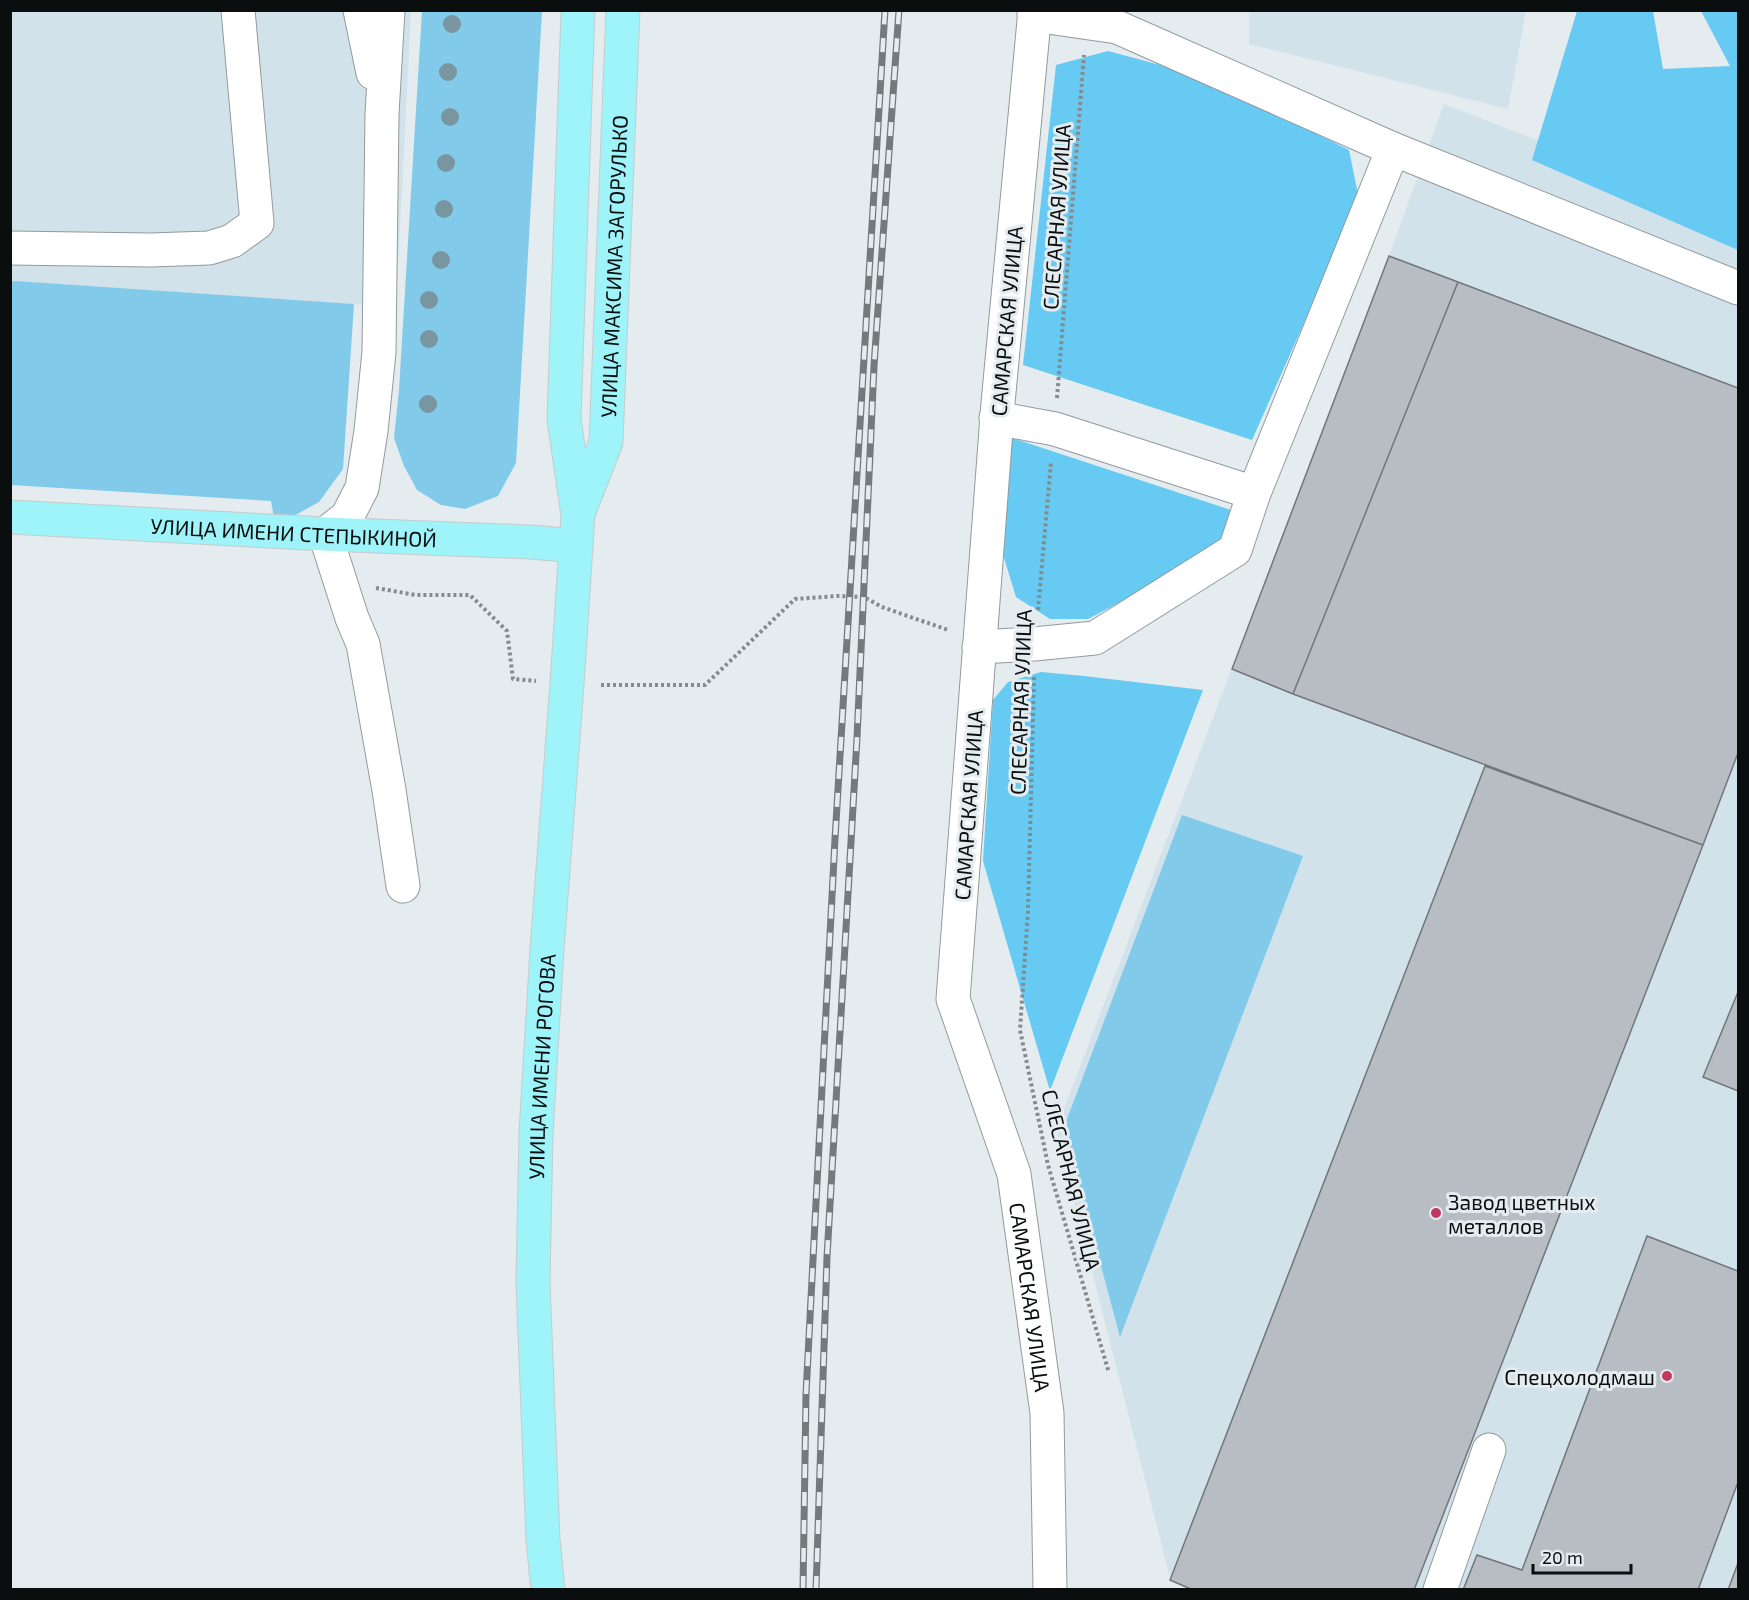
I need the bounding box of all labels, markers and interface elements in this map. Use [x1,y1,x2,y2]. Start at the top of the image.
street label: УЛИЦА МАКСИМА ЗАГОРУЛЬКО [594,114,631,418]
street label: СЛЕСАРНАЯ УЛИЦА [1037,123,1075,311]
street label: САМАРСКАЯ УЛИЦА [985,225,1027,417]
street label: УЛИЦА ИМЕНИ СТЕПЫКИНОЙ [150,512,437,551]
street label: СЛЕСАРНАЯ УЛИЦА [1004,609,1036,795]
street label: САМАРСКАЯ УЛИЦА [949,709,987,901]
street label: УЛИЦА ИМЕНИ РОГОВА [523,953,559,1180]
street label: СЛЕСАРНАЯ УЛИЦА [1037,1087,1107,1273]
place label: Завод цветных металлов [1448,1189,1595,1238]
street label: САМАРСКАЯ УЛИЦА [1006,1201,1056,1393]
marker: Завод цветных металлов [1429,1206,1443,1220]
place label: Спецхолодмаш [1504,1364,1655,1389]
marker: Спецхолодмаш [1660,1369,1674,1383]
scale bar [1533,1537,1630,1575]
text: 20 m [1542,1546,1583,1568]

